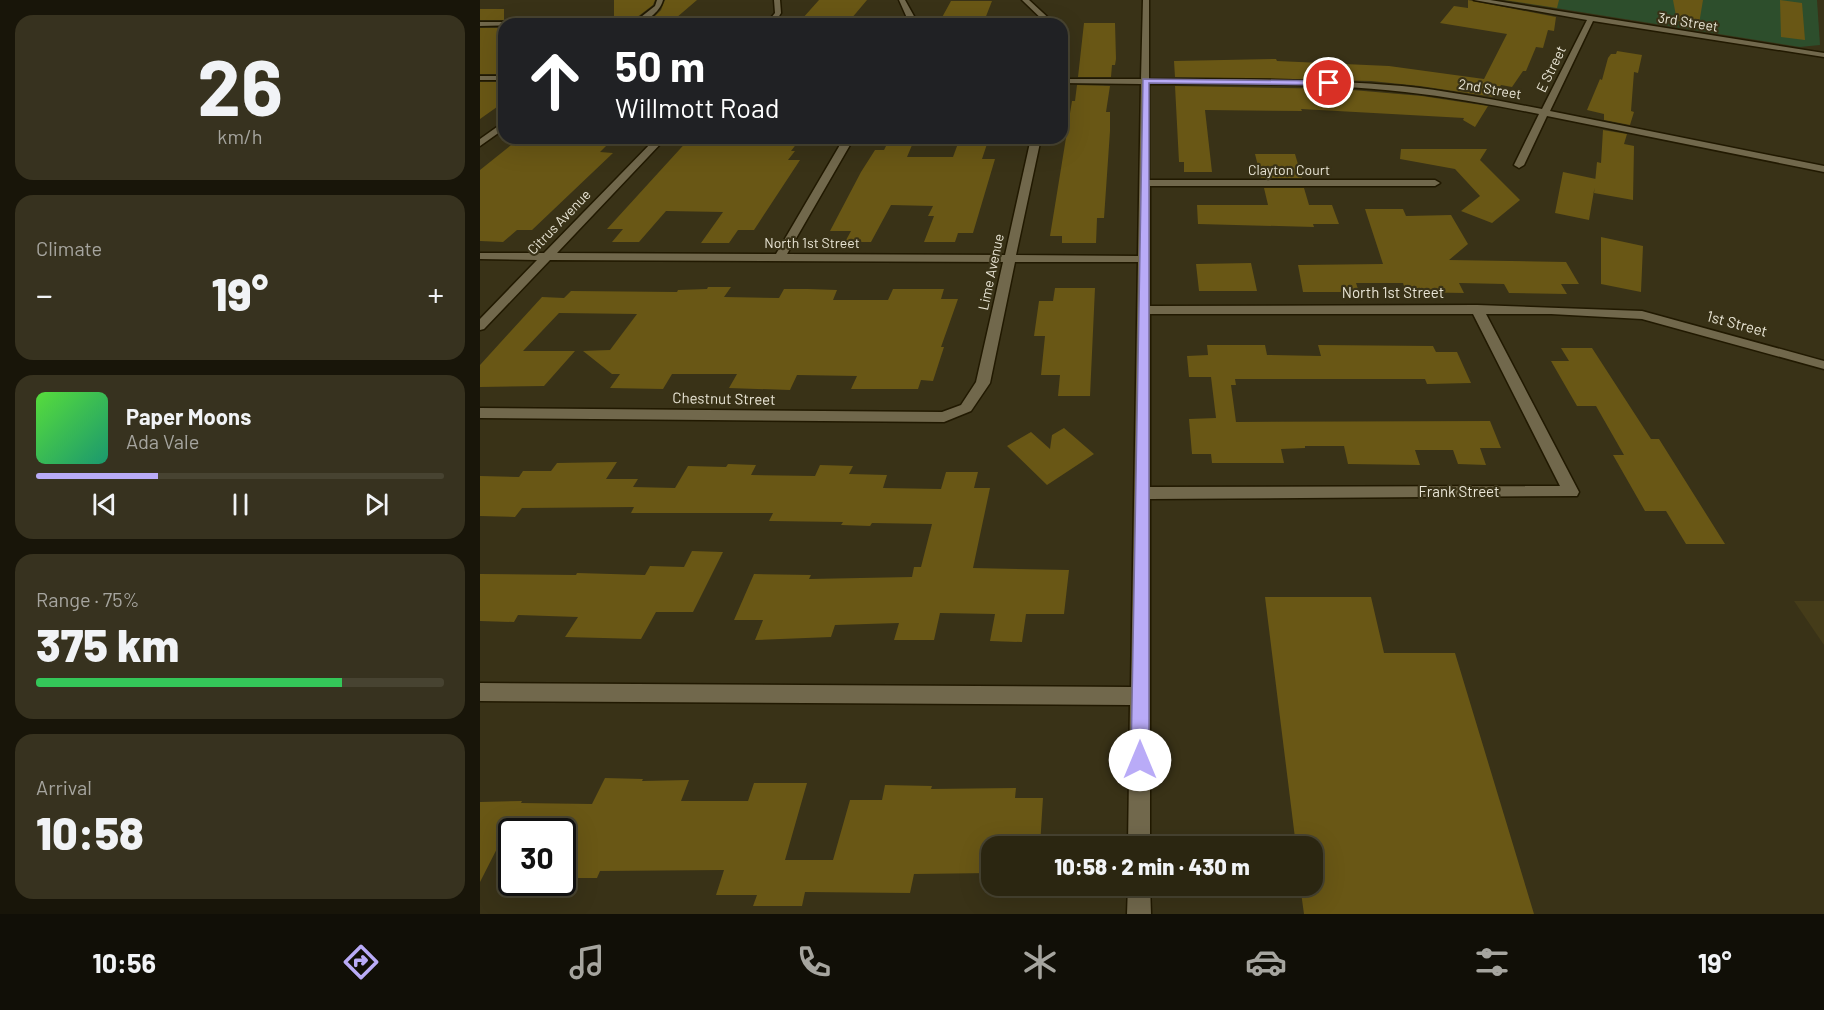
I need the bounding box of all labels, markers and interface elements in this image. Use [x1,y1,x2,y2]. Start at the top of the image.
street label: 3rd Street [1657,8,1719,35]
text: 26 [197,38,283,132]
text: 50 m [615,40,705,90]
icon: ahead [516,42,594,120]
street label: E Street [1532,43,1569,95]
pin [1303,57,1354,108]
icon: arrive [1312,66,1345,99]
street label: 2nd Street [1457,75,1523,102]
text: Willmott Road [615,91,779,123]
text: km/h [217,124,263,148]
street label: Clayton Court [1248,161,1330,178]
street label: Citrus Avenue [523,186,594,258]
street label: Lime Avenue [974,232,1007,312]
street label: North 1st Street [764,234,860,251]
text: Climate [36,236,102,260]
text: 19° [212,266,268,320]
text: − [36,274,53,314]
text: + [428,274,444,314]
street label: North 1st Street [1342,283,1444,301]
street label: 1st Street [1705,306,1769,340]
street label: Chestnut Street [672,388,776,408]
text: Paper Moons [126,403,251,429]
text: Ada Vale [126,429,199,453]
street label: Frank Street [1419,482,1499,500]
icon: previous [88,488,121,521]
icon: pause [224,488,257,521]
icon: next [360,488,393,521]
text: Range · 75% [36,587,140,611]
text: 375 km [36,617,179,671]
position arrow [1108,728,1172,792]
text: Arrival [36,775,92,799]
text: 10:58 [36,805,144,859]
speed limit sign: 30 [498,818,576,896]
text: 10:58 · 2 min · 430 m [1054,853,1250,879]
icon: directions [340,941,382,983]
icon: music [566,941,608,983]
icon: phone [793,941,835,983]
icon: climate [1019,941,1061,983]
icon: car [1245,941,1287,983]
icon: filters [1471,941,1513,983]
text: 10:56 [92,946,156,978]
text: 19° [1698,946,1732,978]

